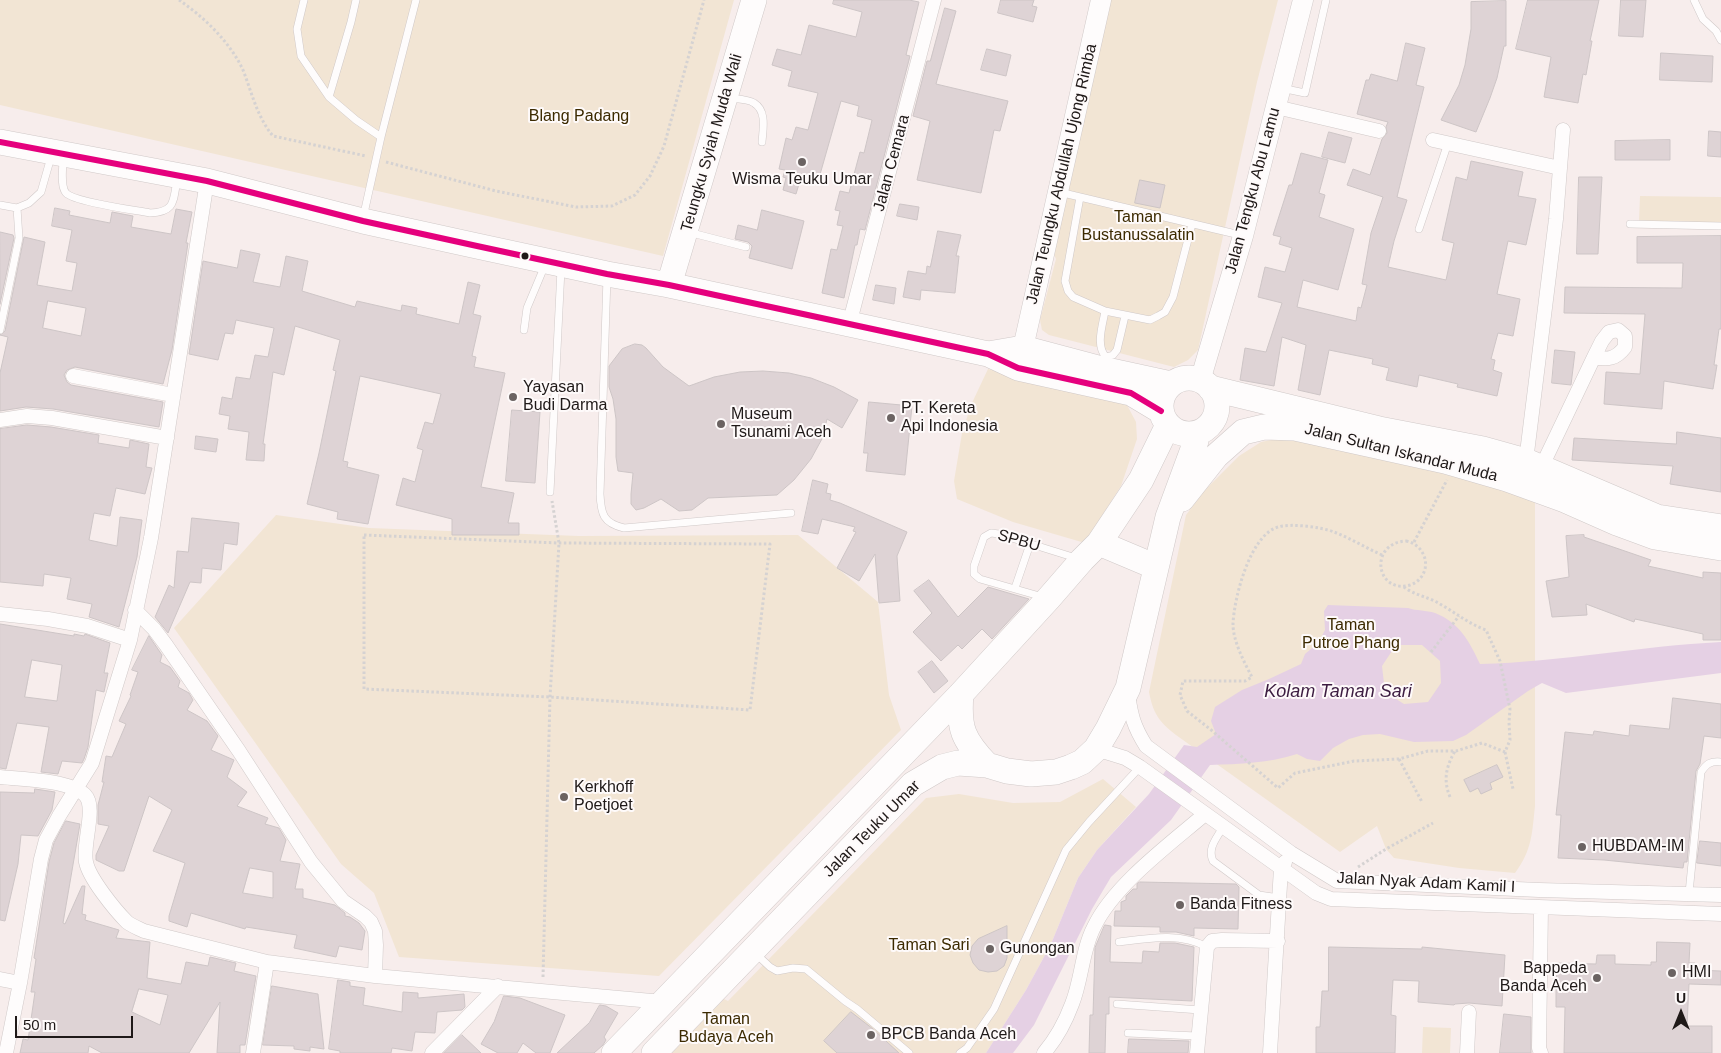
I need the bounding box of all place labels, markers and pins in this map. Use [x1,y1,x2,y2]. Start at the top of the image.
marker: Wisma Teuku Umar [796,156,808,168]
place label: Wisma Teuku Umar [732,170,872,190]
unlabelled marker [520,251,530,261]
place label: Yayasan Budi Darma [523,378,607,416]
marker: Yayasan Budi Darma [507,391,519,403]
place label: PT. Kereta Api Indonesia [901,399,998,437]
place label: Museum Tsunami Aceh [731,405,831,443]
marker: PT. Kereta Api Indonesia [885,412,897,424]
marker: Museum Tsunami Aceh [715,418,727,430]
place label: Kerkhoff Poetjoet [574,778,633,816]
marker: Kerkhoff Poetjoet [558,791,570,803]
place label: HUBDAM-IM [1592,837,1684,857]
marker: HUBDAM-IM [1576,841,1588,853]
place label: Banda Fitness [1190,895,1292,915]
marker: Banda Fitness [1174,899,1186,911]
place label: Gunongan [1000,939,1075,959]
marker: Gunongan [984,943,996,955]
place label: Bappeda Banda Aceh [1500,959,1587,997]
place label: HMI [1682,963,1711,983]
marker: HMI [1666,967,1678,979]
marker: Bappeda Banda Aceh [1591,972,1603,984]
place label: BPCB Banda Aceh [881,1025,1016,1045]
marker: BPCB Banda Aceh [865,1029,877,1041]

